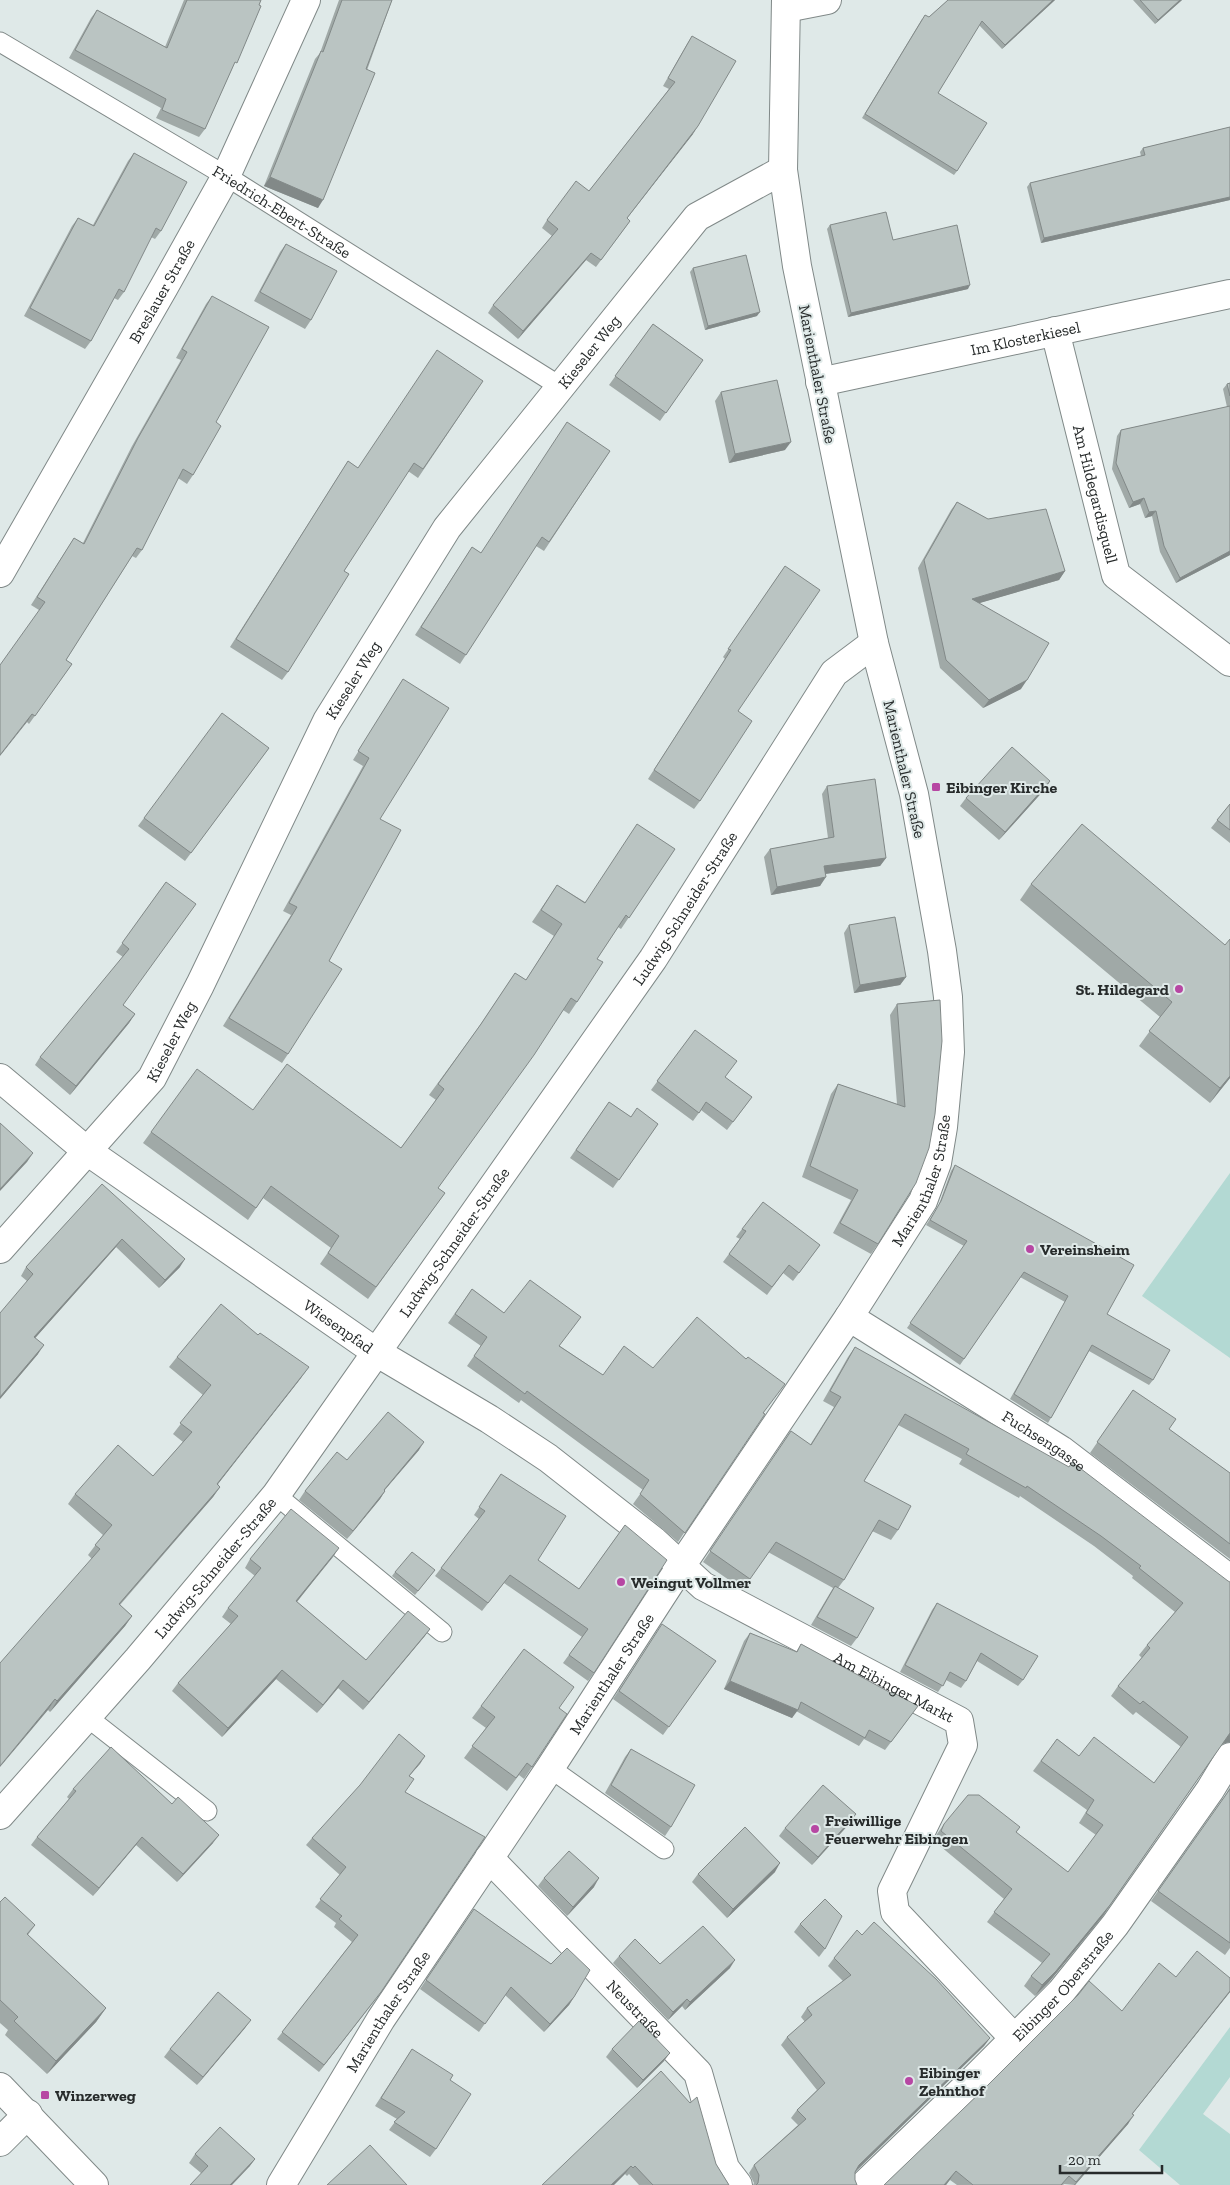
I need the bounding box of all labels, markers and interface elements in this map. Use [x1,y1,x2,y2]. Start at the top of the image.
street label: Friedrich-Ebert-Straße [209,161,354,262]
street label: Breslauer Straße [125,236,199,347]
street label: Marienthaler Straße [795,303,840,445]
street label: Kieseler Weg [554,311,625,392]
street label: Im Klosterkiesel [969,317,1082,359]
street label: Am Hildegardisquell [1069,423,1122,565]
street label: Kieseler Weg [322,637,385,723]
street label: Marienthaler Straße [879,698,930,840]
place label: Eibinger Kirche [946,778,1057,797]
marker: Eibinger Kirche [930,781,942,793]
street label: Ludwig-Schneider-Straße [629,828,741,989]
place label: St. Hildegard [1075,980,1169,999]
marker: St. Hildegard [1173,983,1185,995]
street label: Kieseler Weg [143,998,200,1085]
street label: Marienthaler Straße [888,1114,954,1250]
street label: Ludwig-Schneider-Straße [395,1164,514,1321]
place label: Vereinsheim [1040,1240,1130,1259]
marker: Vereinsheim [1024,1243,1036,1255]
street label: Wiesenpfad [300,1295,377,1357]
street label: Fuchsengasse [999,1407,1089,1475]
street label: Ludwig-Schneider-Straße [151,1493,280,1642]
place label: Weingut Vollmer [631,1573,751,1592]
marker: Weingut Vollmer [615,1576,627,1588]
street label: Marienthaler Straße [565,1609,658,1738]
street label: Am Eibinger Markt [831,1648,957,1727]
place label: Freiwillige Feuerwehr Eibingen [825,1811,969,1848]
marker: Freiwillige Feuerwehr Eibingen [809,1823,821,1835]
street label: Eibinger Oberstraße [1009,1926,1117,2045]
street label: Marienthaler Straße [342,1947,434,2076]
street label: Neustraße [603,1976,667,2042]
place label: Eibinger Zehnthof [919,2063,986,2100]
marker: Eibinger Zehnthof [903,2075,915,2087]
place label: Winzerweg [55,2086,136,2105]
marker: Winzerweg [39,2089,51,2101]
scale bar [1060,2142,1162,2174]
text: 20 m [1068,2151,1101,2169]

